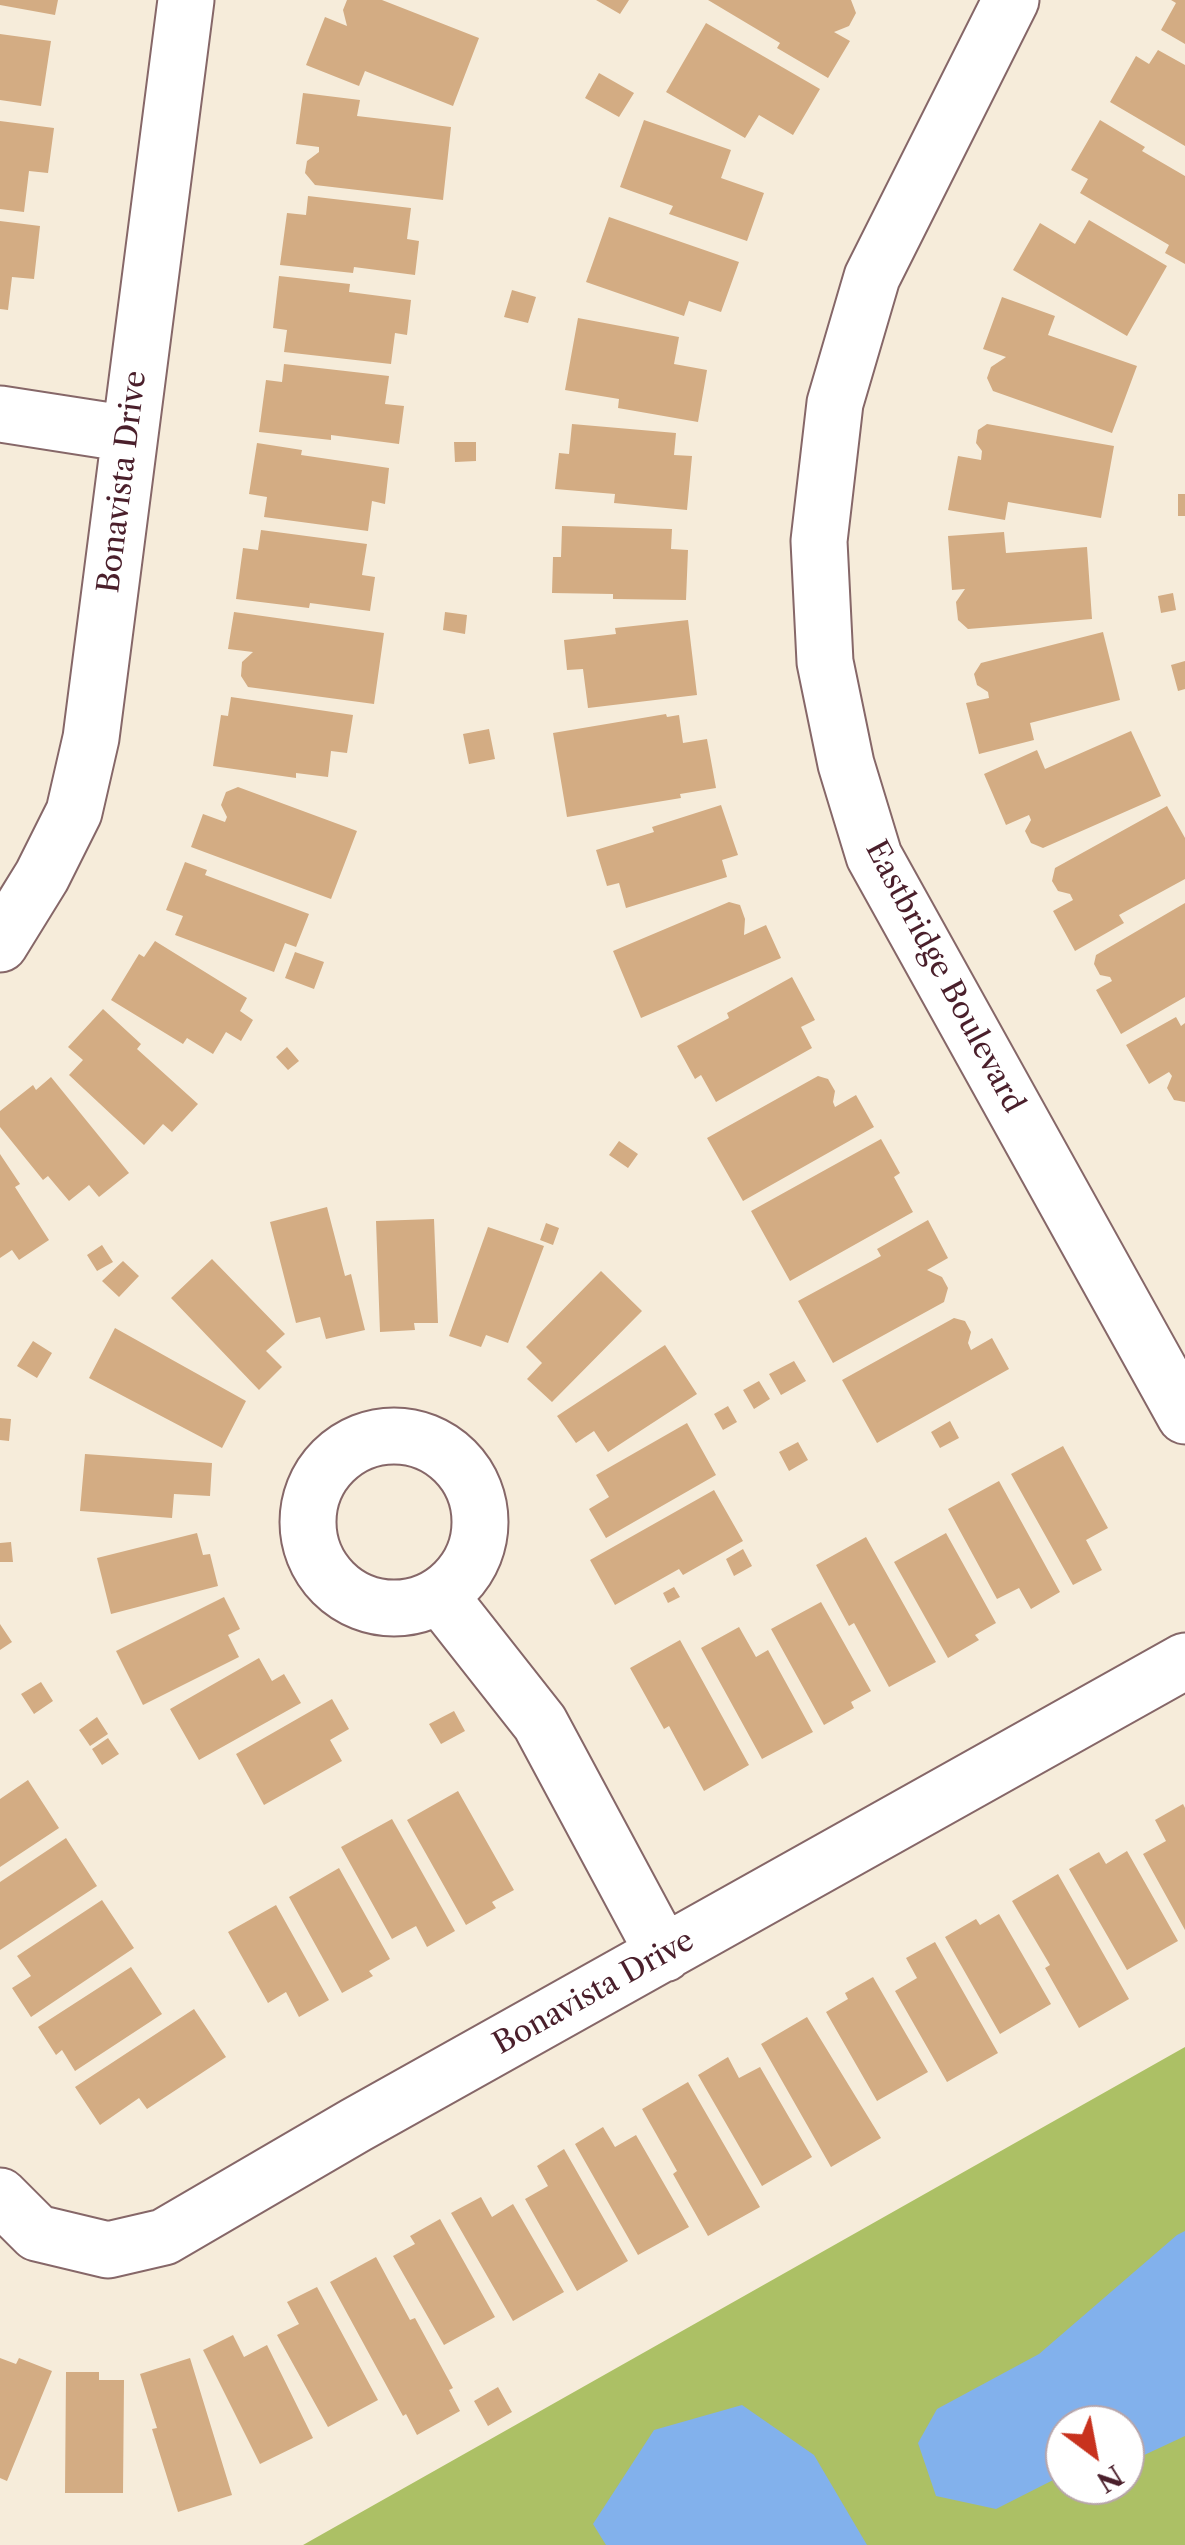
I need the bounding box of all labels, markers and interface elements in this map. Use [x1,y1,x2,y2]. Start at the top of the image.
street label: Bonavista Drive [91,369,155,595]
street label: Eastbridge Boulevard [857,835,1031,1119]
street label: Bonavista Drive [487,1923,701,2063]
north arrow [1045,2405,1145,2505]
text: N [1091,2458,1129,2500]

